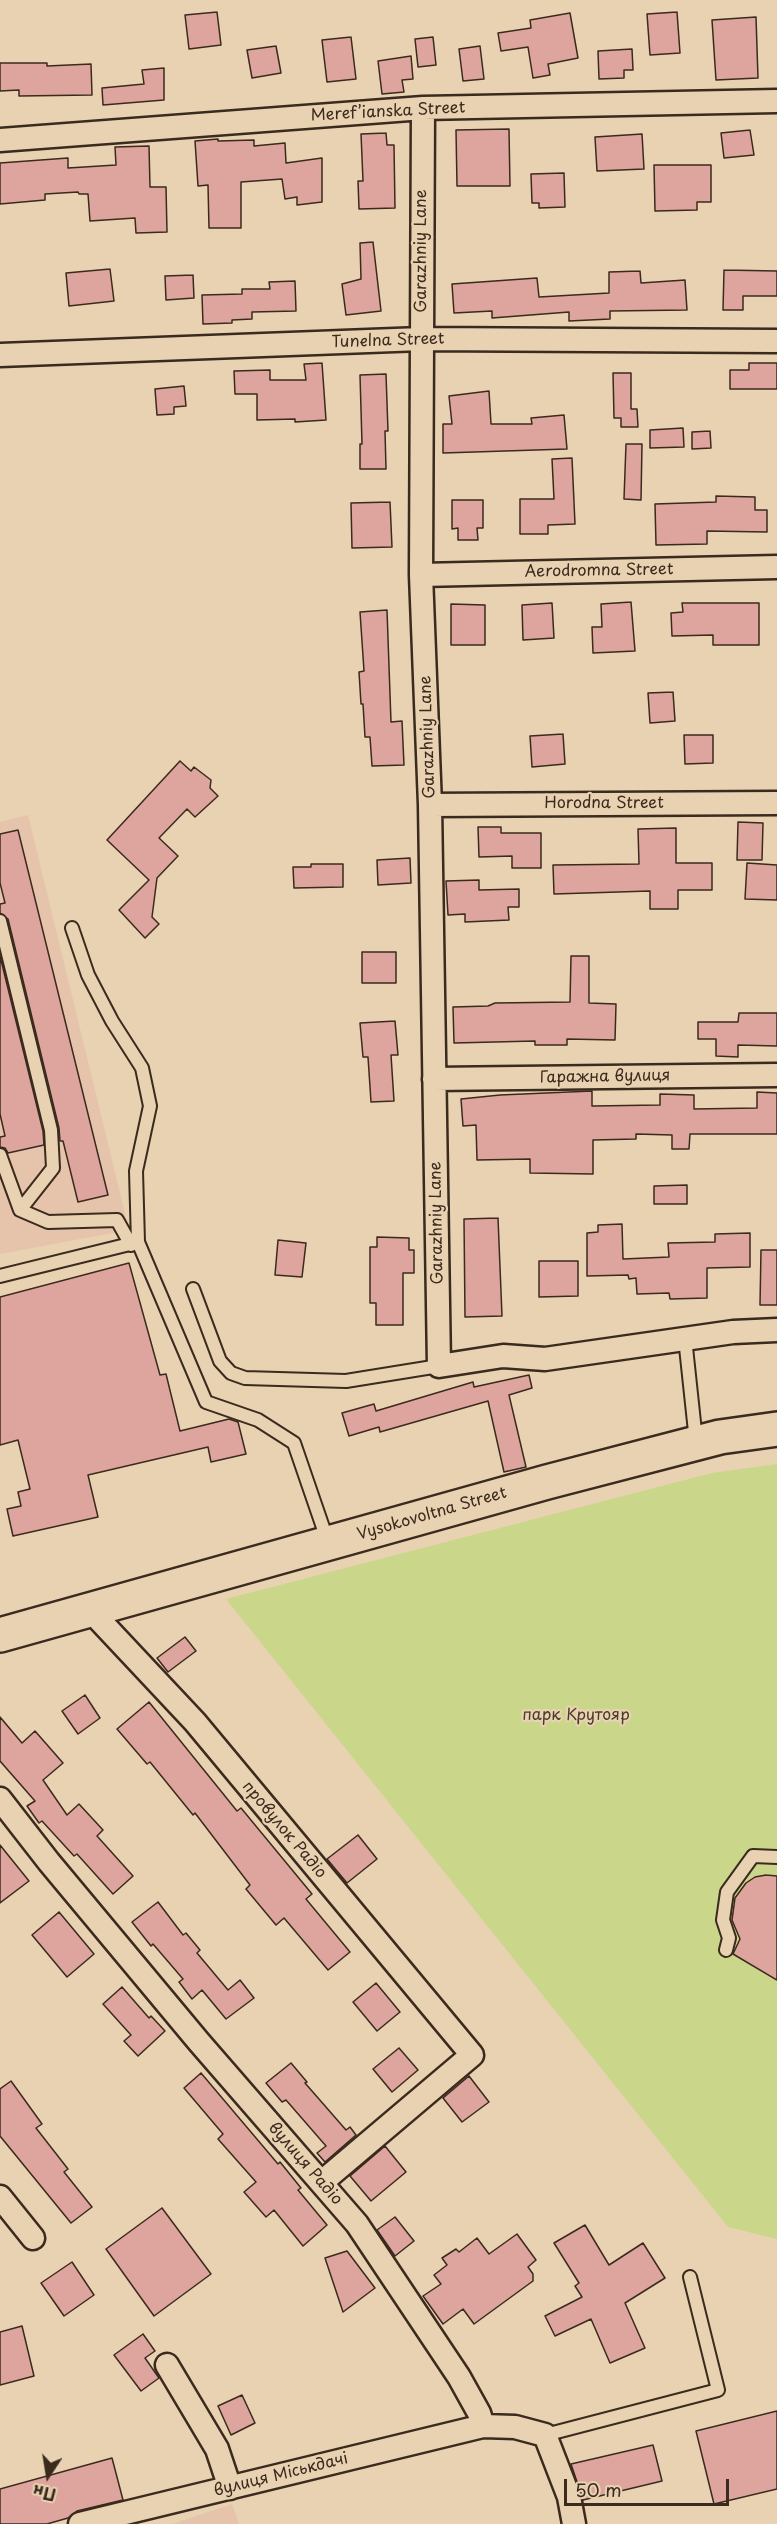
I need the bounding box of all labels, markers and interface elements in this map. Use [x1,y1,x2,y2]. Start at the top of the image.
street label: Meref’ianska Street [310,98,466,126]
street label: Garazhniy Lane [412,189,432,313]
street label: Tunelna Street [331,329,445,353]
street label: Aerodromna Street [524,560,674,582]
street label: Garazhniy Lane [416,675,440,799]
street label: Horodna Street [544,794,664,814]
street label: Гаражна вулиця [539,1066,671,1088]
street label: Garazhniy Lane [426,1161,448,1285]
street label: Vysokovoltna Street [355,1483,509,1545]
park label: парк Крутояр [522,1706,630,1726]
street label: провулок Радіо [238,1777,330,1883]
street label: вулиця Радіо [264,2119,346,2209]
north arrow [18,2446,78,2506]
street label: вулиця Міськдачі [212,2449,350,2501]
scale bar [567,2467,732,2505]
text: 50 m [575,2476,622,2503]
text: Пн [30,2479,58,2508]

